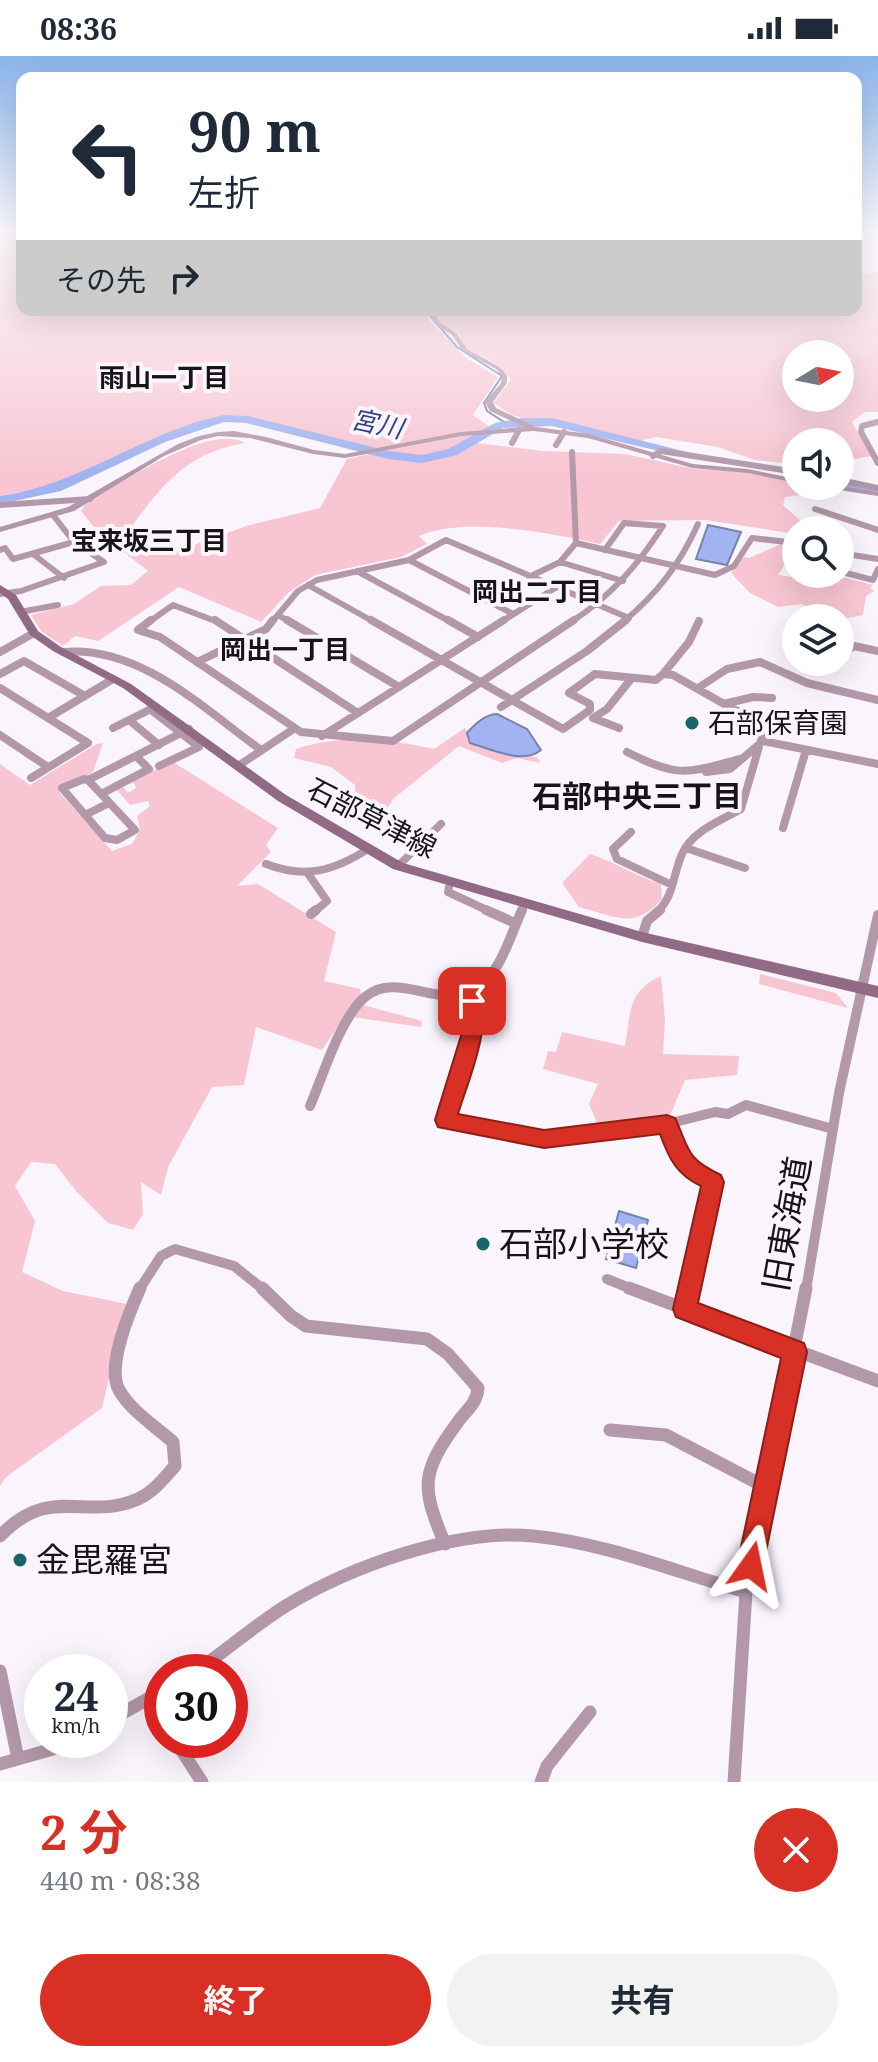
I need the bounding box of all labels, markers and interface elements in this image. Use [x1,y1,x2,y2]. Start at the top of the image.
text: 08:36 [40,8,117,49]
text: 90 m [188,92,321,168]
icon: left [56,104,160,208]
text: 左折 [188,168,260,217]
icon: right [162,256,206,300]
text: その先 [56,259,146,300]
north arrow [782,340,854,412]
map controls [782,340,854,676]
district label: 雨山一丁目 [99,359,229,395]
water label: 宮川 [348,400,409,447]
button: sound [782,428,854,500]
button: search [782,516,854,588]
district label: 宝来坂三丁目 [71,522,227,558]
district label: 岡出二丁目 [472,573,602,609]
button: layers [782,604,854,676]
district label: 岡出一丁目 [220,631,350,667]
place label: 石部保育園 [708,703,848,741]
marker: 石部保育園 [683,714,701,732]
street label: 石部草津線 [301,768,443,866]
district label: 石部中央三丁目 [532,775,742,816]
pin [438,967,506,1035]
icon: arrive [450,979,494,1023]
street label: 旧東海道 [752,1153,820,1295]
place label: 石部小学校 [499,1220,669,1266]
marker: 石部小学校 [474,1235,492,1253]
position arrow [709,1524,793,1608]
place label: 金毘羅宮 [36,1536,172,1582]
marker: 金毘羅宮 [11,1551,29,1569]
speed limit sign: 30 [144,1654,248,1758]
text: 24 [53,1668,99,1723]
text: km/h [51,1712,101,1739]
text: 2 分 [40,1799,128,1864]
button: close [754,1808,838,1892]
text: 440 m · 08:38 [40,1862,201,1898]
button: 終了 [40,1954,431,2046]
button: 共有 [447,1954,838,2046]

